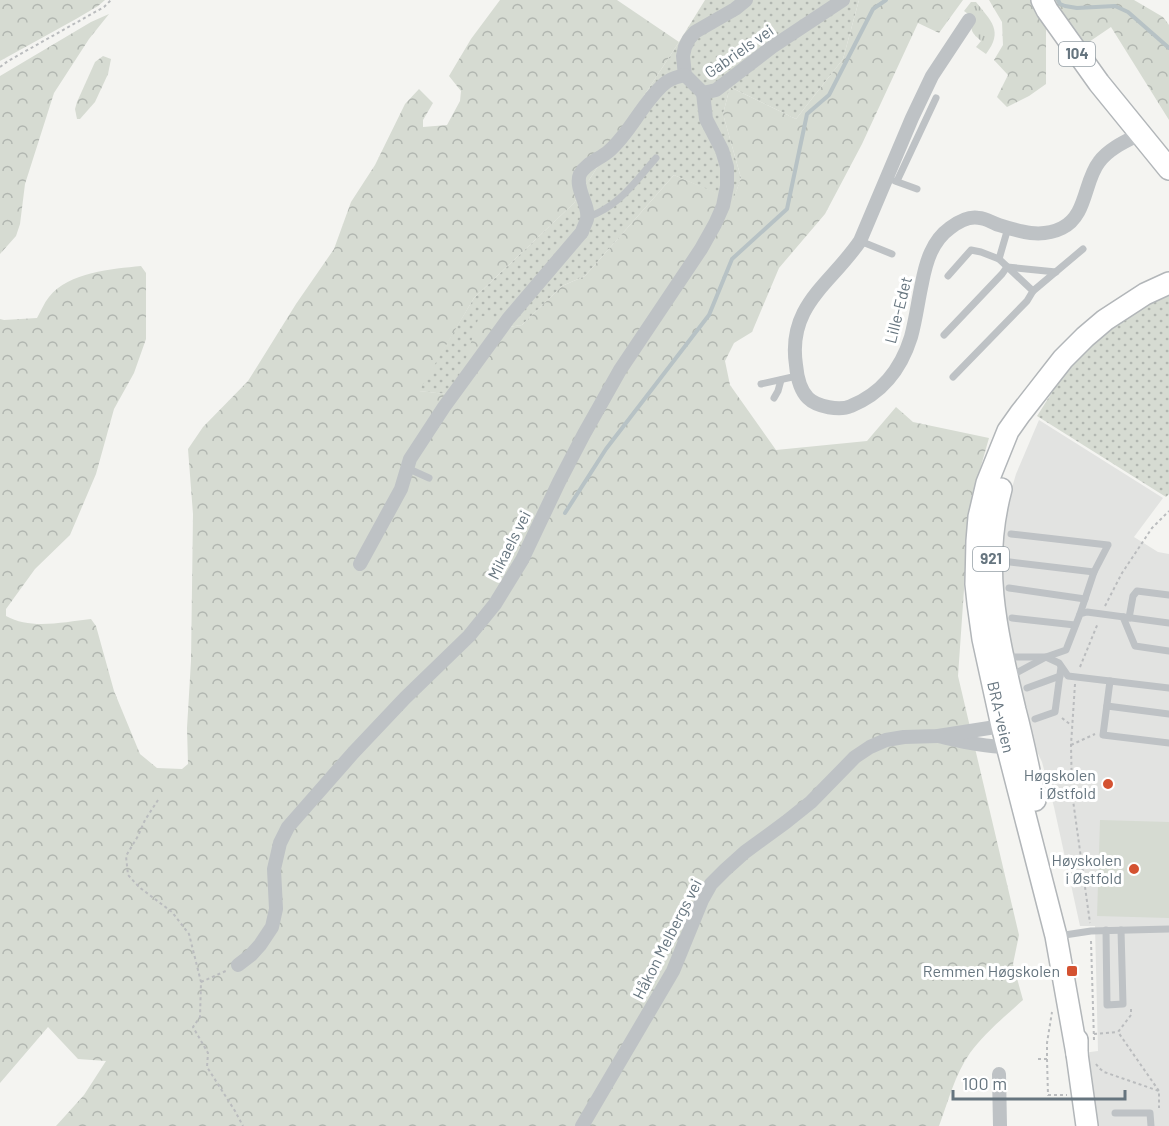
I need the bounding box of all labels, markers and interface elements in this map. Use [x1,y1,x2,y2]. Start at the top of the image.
street label: Gabriels vei [701,20,777,81]
road number: 104 [1059,42,1095,66]
street label: Lille-Edet [880,275,915,345]
street label: Mikaels vei [483,507,534,582]
road number: 921 [973,547,1009,571]
street label: BRA-veien [984,679,1019,755]
place label: Høgskolen i Østfold [1024,765,1096,802]
marker: Høgskolen i Østfold [1101,777,1115,791]
place label: Høyskolen i Østfold [1052,850,1122,887]
marker: Høyskolen i Østfold [1127,862,1141,876]
street label: Håkon Melbergs vei [628,875,705,1002]
place label: Remmen Høgskolen [923,961,1060,980]
marker: Remmen Høgskolen [1065,964,1079,978]
scale bar [953,1063,1126,1101]
text: 100 m [962,1072,1007,1094]

